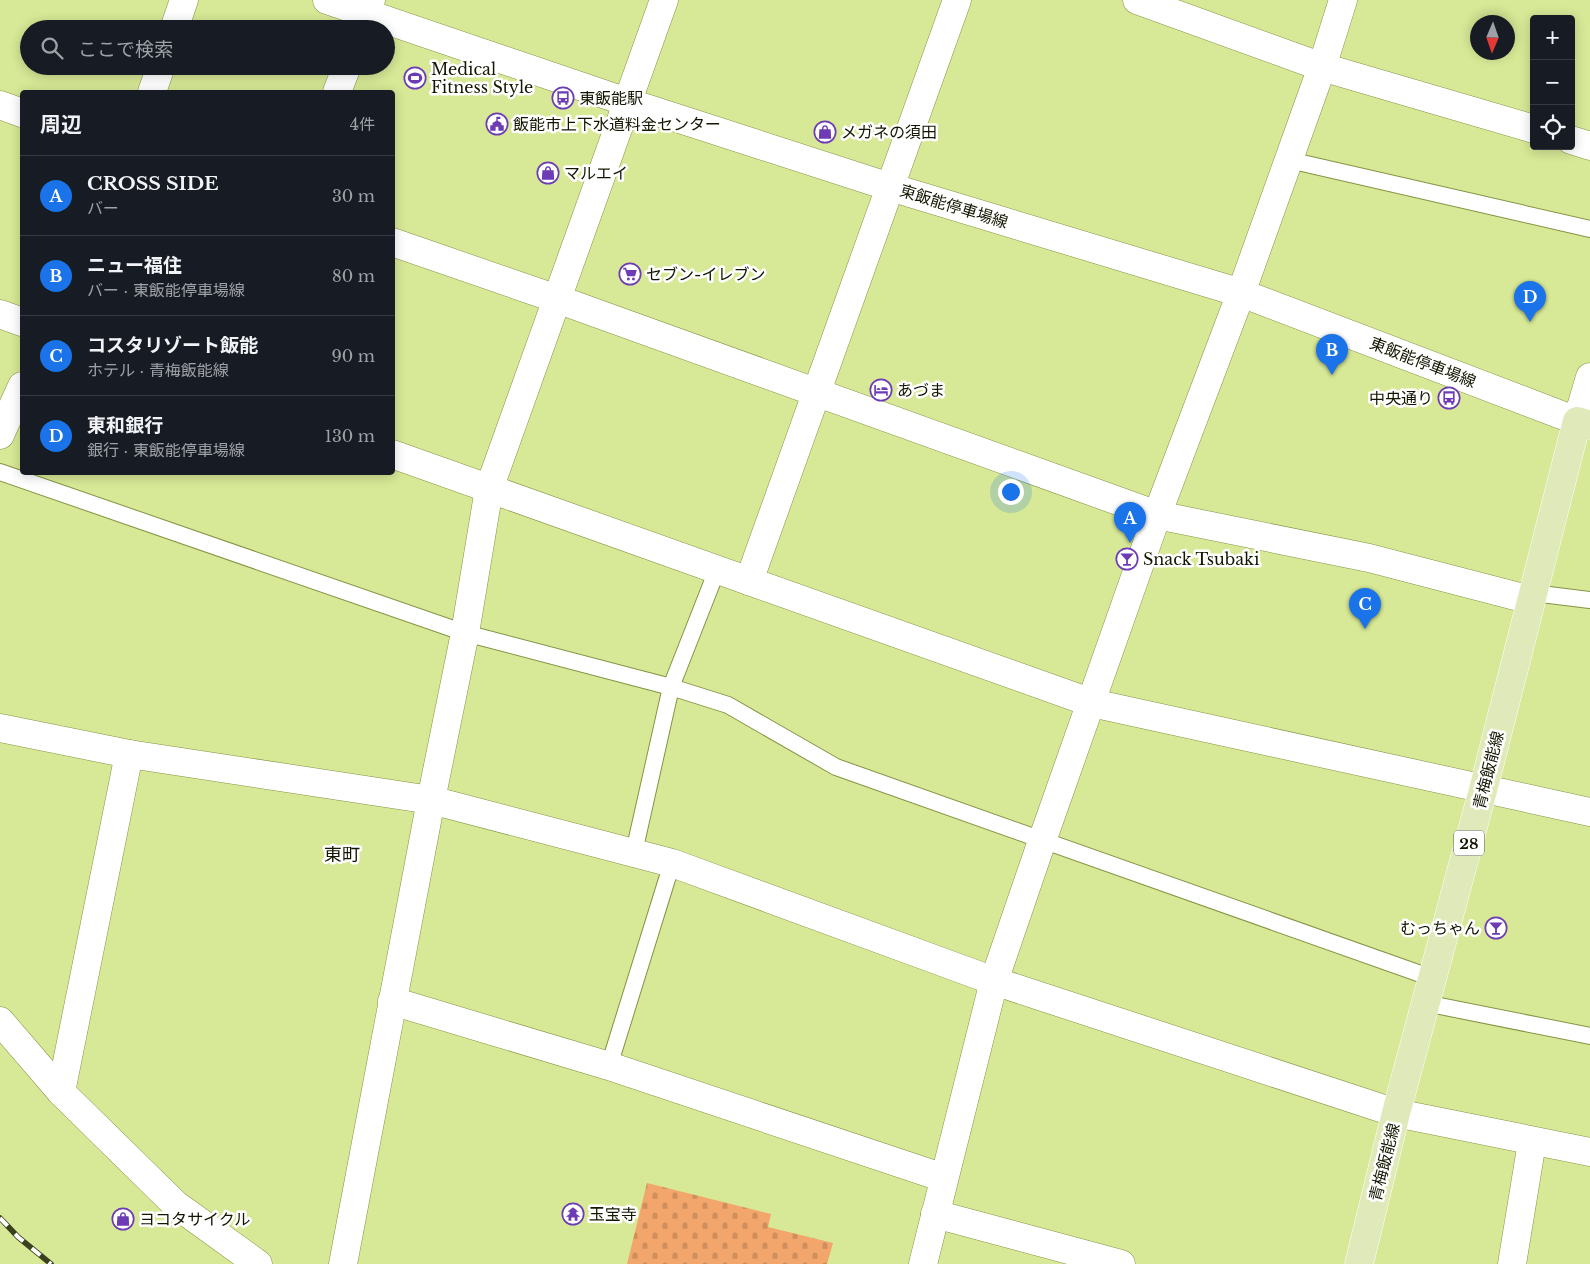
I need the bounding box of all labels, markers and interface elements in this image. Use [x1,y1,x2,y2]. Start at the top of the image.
north arrow [1470,15,1515,60]
map controls [1530,15,1575,150]
button: + [1530,15,1575,60]
search box [20,20,395,75]
icon: search [38,34,66,62]
text: ここで検索 [78,38,173,61]
place label: Medical Fitness Style [431,59,533,97]
button: − [1530,60,1575,105]
sports icon: Medical Fitness Style [403,66,427,90]
bus stop icon: 東飯能駅 [551,86,575,110]
place label: 東飯能駅 [579,88,643,108]
button: locate [1530,105,1575,150]
text: 周辺 [40,112,82,138]
public building icon: 飯能市上下水道料金センター [485,112,509,136]
text: 4件 [350,114,375,134]
place label: 飯能市上下水道料金センター [513,114,721,134]
shop icon: メガネの須田 [813,120,837,144]
place label: メガネの須田 [841,122,937,142]
shop icon: マルエイ [536,161,560,185]
place label: マルエイ [564,163,628,183]
text: CROSS SIDE [87,172,218,195]
street label: 東飯能停車場線 [898,180,1010,232]
text: A [50,186,62,206]
text: 30 m [332,186,375,206]
text: バー [87,198,119,218]
text: ニュー福住 [87,254,182,277]
supermarket icon: セブン-イレブン [618,262,642,286]
place label: セブン-イレブン [646,264,765,284]
text: B [50,266,62,286]
text: 80 m [332,266,375,286]
text: バー · 東飯能停車場線 [87,280,245,300]
pin: D [1514,281,1546,322]
street label: 東飯能停車場線 [1367,333,1479,391]
text: コスタリゾート飯能 [87,334,258,357]
pin: B [1316,334,1348,375]
text: C [49,346,63,366]
text: 90 m [332,346,375,366]
text: ホテル · 青梅飯能線 [87,360,229,380]
hotel icon: あづま [869,378,893,402]
place label: あづま [897,380,945,400]
bus stop icon: 中央通り [1437,386,1461,410]
place label: 中央通り [1369,388,1433,408]
text: 東和銀行 [87,414,163,437]
text: D [49,426,63,446]
text: 130 m [325,426,375,446]
text: 銀行 · 東飯能停車場線 [87,440,245,460]
your location [998,479,1024,505]
pin: A [1114,502,1146,543]
bar icon: Snack Tsubaki [1115,547,1139,571]
place label: Snack Tsubaki [1143,549,1260,569]
pin: C [1349,588,1381,629]
street label: 青梅飯能線 [1469,729,1507,811]
road number: 28 [1454,830,1484,856]
district label: 東町 [324,844,360,866]
bar icon: むっちゃん [1484,916,1508,940]
place label: むっちゃん [1400,918,1480,938]
street label: 青梅飯能線 [1365,1121,1403,1203]
temple icon: 玉宝寺 [561,1202,585,1226]
place label: 玉宝寺 [589,1204,637,1224]
shop icon: ヨコタサイクル [111,1207,135,1231]
place label: ヨコタサイクル [139,1209,250,1229]

